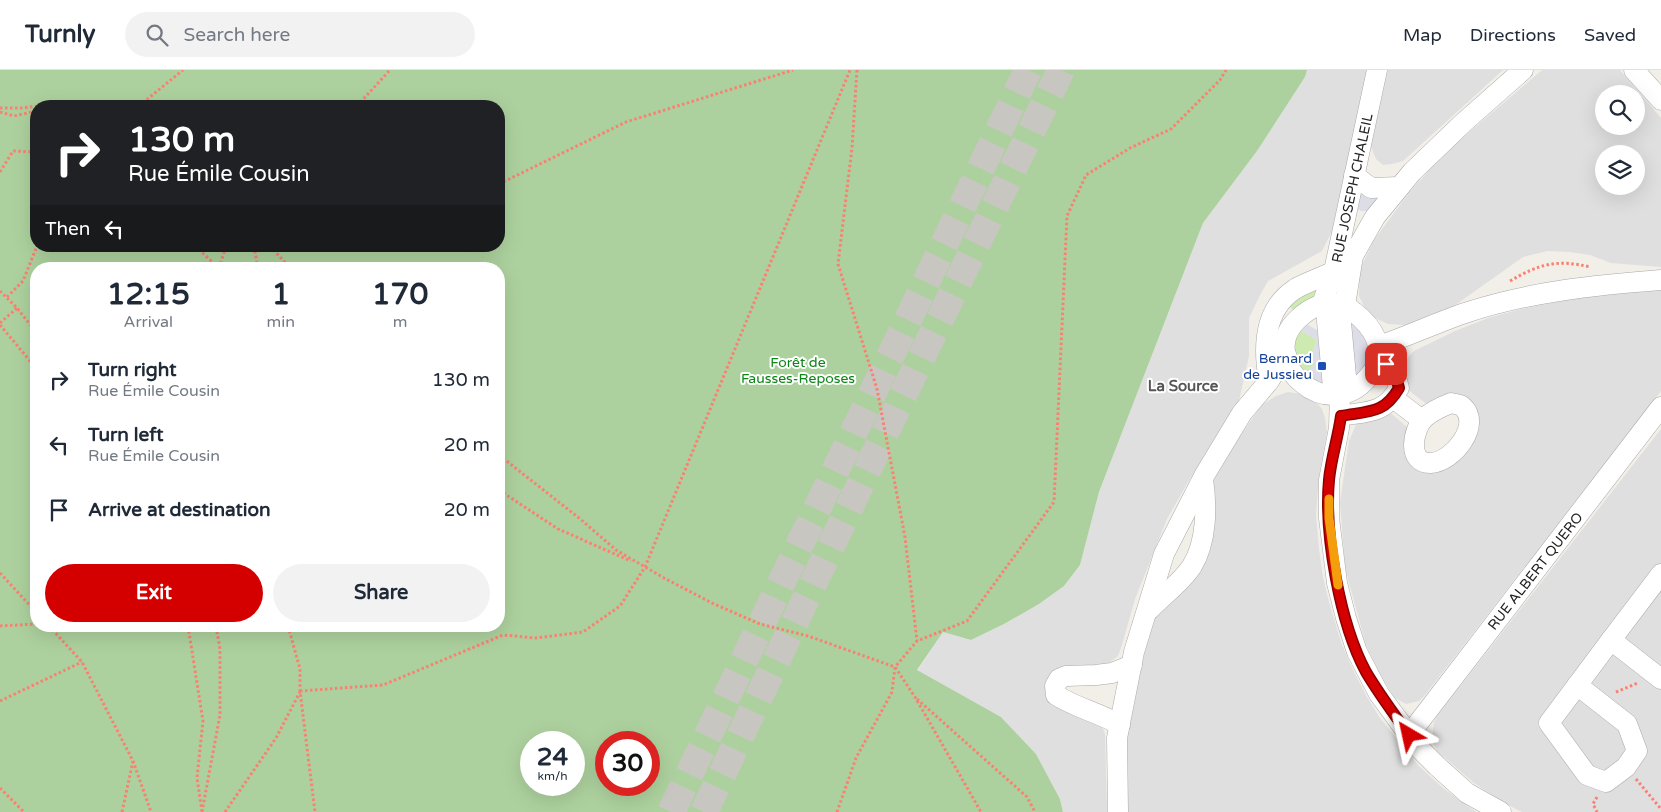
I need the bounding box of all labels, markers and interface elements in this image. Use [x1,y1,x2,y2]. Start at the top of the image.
search box [125,12,475,57]
text: Turnly [25,20,95,49]
icon: search [143,21,171,49]
text: Search here [183,24,290,46]
text: Map [1403,24,1442,46]
text: Directions [1470,24,1556,46]
text: Saved [1584,24,1636,46]
map controls [1595,85,1645,195]
button: search [1595,85,1645,135]
street label: RUE JOSEPH CHALEIL [1328,112,1377,264]
text: 130 m [128,119,235,161]
icon: right [45,120,110,185]
button: layers [1595,145,1645,195]
text: Rue Émile Cousin [128,161,310,187]
icon: left [100,215,128,243]
text: Then [45,218,90,240]
text: 12:15 [107,276,190,313]
text: 1 [271,276,290,313]
text: 170 [372,276,428,313]
text: Arrival [124,312,173,332]
text: min [267,312,295,332]
text: m [393,312,407,332]
pin [1365,343,1407,385]
place label: Bernard de Jussieu [1243,350,1312,383]
icon: arrive [1372,350,1400,378]
park label: Forêt de Fausses-Reposes [741,354,855,387]
text: Turn right [88,359,176,381]
marker: Bernard de Jussieu [1316,360,1328,372]
icon: right [45,366,73,394]
text: 130 m [432,369,490,391]
district label: La Source [1148,377,1219,395]
text: Rue Émile Cousin [88,381,220,401]
text: Turn left [88,424,164,446]
icon: left [45,431,73,459]
text: 20 m [444,434,490,456]
text: Rue Émile Cousin [88,446,220,466]
icon: arrive [45,496,73,524]
text: Arrive at destination [88,499,271,521]
text: 20 m [444,499,490,521]
street label: RUE ALBERT QUERO [1484,509,1587,634]
button: Exit [45,564,263,622]
button: Share [273,564,490,622]
position arrow [1382,708,1434,760]
speed limit sign: 30 [595,731,660,796]
text: 24 [537,742,568,772]
text: km/h [537,769,568,783]

